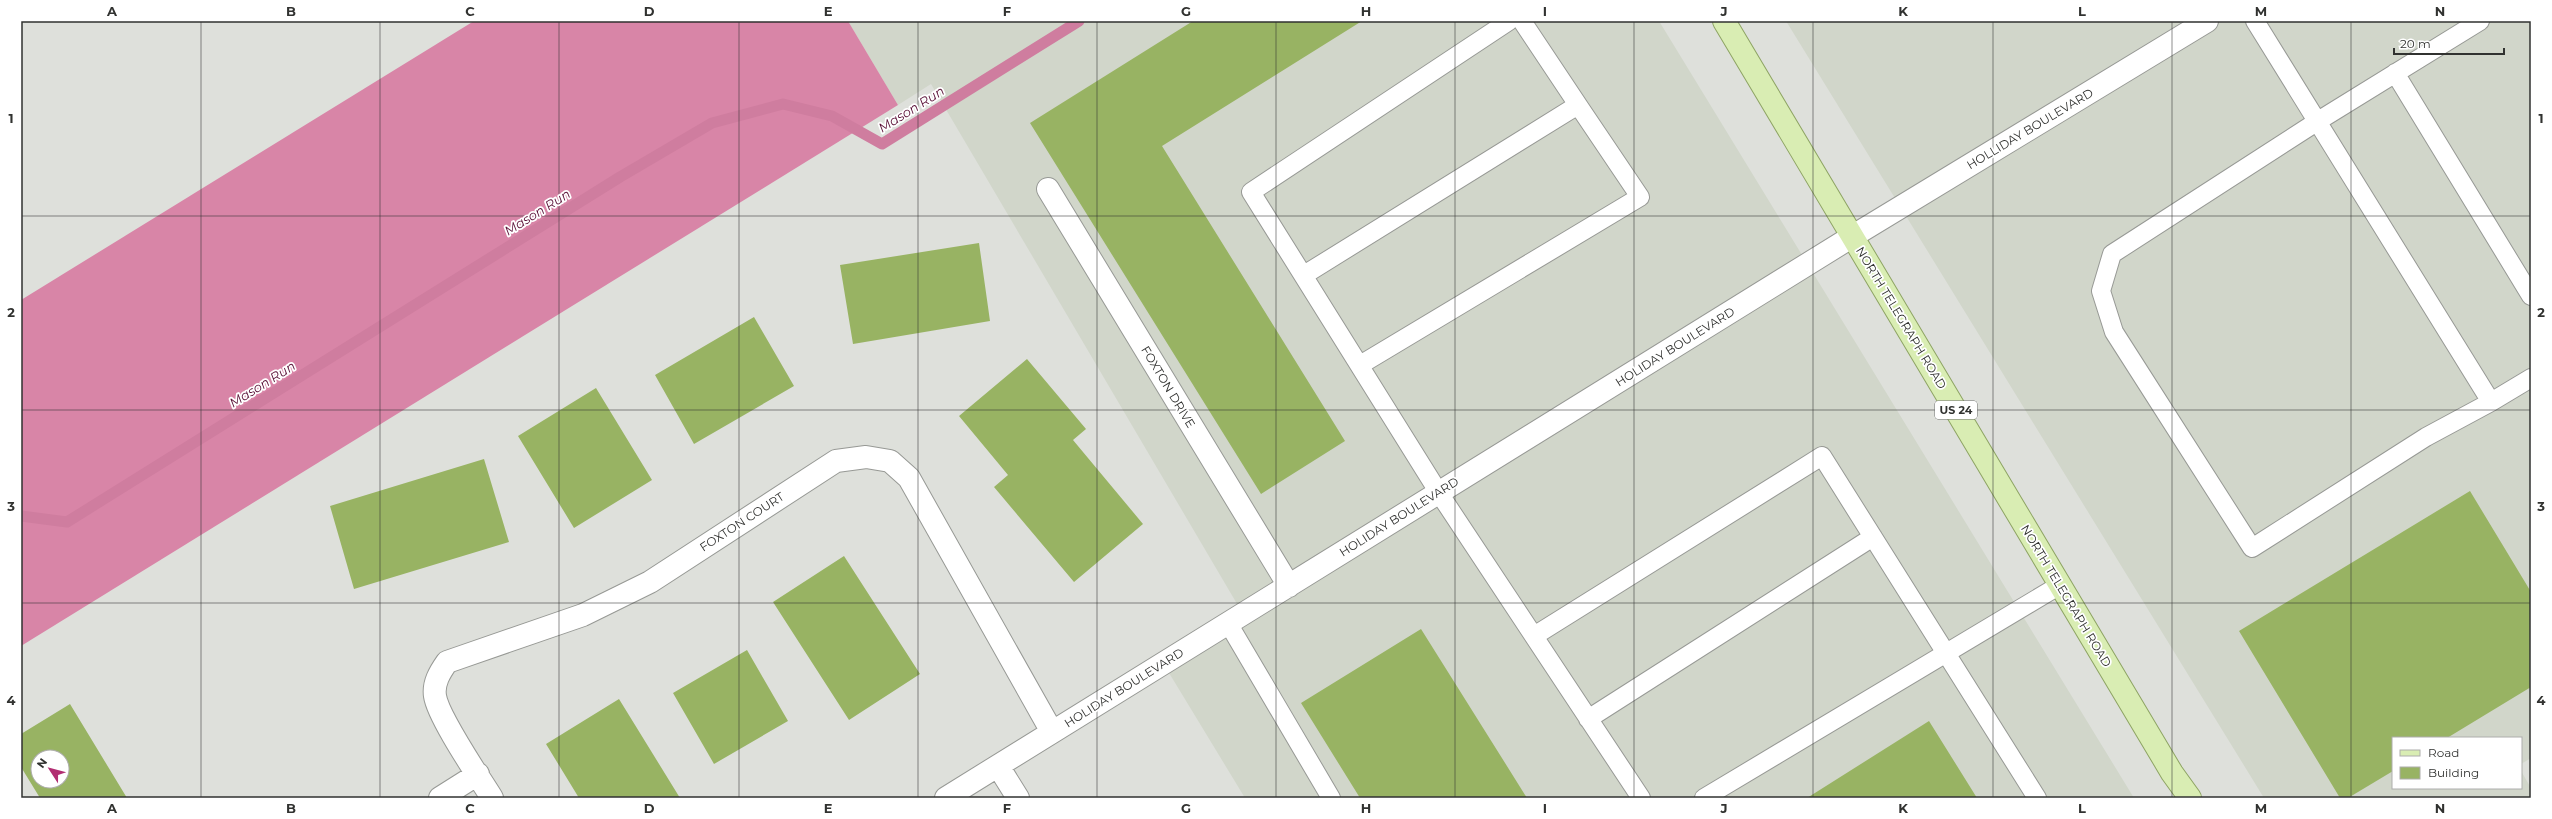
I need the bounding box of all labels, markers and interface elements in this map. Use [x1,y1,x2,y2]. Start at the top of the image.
text: A [106,3,118,19]
text: B [286,3,296,19]
text: C [465,3,475,19]
text: D [644,3,655,19]
text: E [824,3,833,19]
text: F [1003,3,1011,19]
text: G [1181,3,1191,19]
text: H [1361,3,1371,19]
text: I [1543,3,1547,19]
text: J [1719,3,1728,19]
text: K [1898,3,1908,19]
text: L [2078,3,2086,19]
text: M [2255,3,2267,19]
text: N [2435,3,2445,19]
scale bar [2394,30,2504,56]
text: 20 m [2400,36,2431,51]
water label: Mason Run [875,82,947,136]
street label: HOLLIDAY BOULEVARD [1964,85,2096,172]
text: 1 [8,110,14,126]
text: 1 [2538,110,2544,126]
water label: Mason Run [501,185,573,239]
street label: NORTH TELEGRAPH ROAD [1853,244,1950,392]
text: 2 [7,304,15,320]
street label: HOLIDAY BOULEVARD [1612,304,1737,389]
text: 2 [2537,304,2545,320]
street label: FOXTON DRIVE [1138,343,1199,430]
water label: Mason Run [226,357,298,411]
road number: US 24 [1935,401,1977,419]
street label: HOLIDAY BOULEVARD [1336,474,1461,559]
street label: FOXTON COURT [697,489,787,554]
text: 3 [6,498,15,514]
text: 3 [2536,498,2545,514]
street label: NORTH TELEGRAPH ROAD [2018,522,2115,670]
street label: HOLIDAY BOULEVARD [1061,645,1186,730]
text: 4 [7,692,16,708]
text: 4 [2537,692,2546,708]
legend [2392,737,2522,789]
text: Road [2428,745,2459,760]
north arrow [30,749,70,789]
text: N [34,755,50,771]
text: Building [2428,765,2479,780]
text: A [106,800,118,816]
text: B [286,800,296,816]
text: C [465,800,475,816]
text: D [644,800,655,816]
text: E [824,800,833,816]
text: F [1003,800,1011,816]
text: G [1181,800,1191,816]
text: H [1361,800,1371,816]
text: I [1543,800,1547,816]
text: J [1719,800,1728,816]
text: K [1898,800,1908,816]
text: L [2078,800,2086,816]
text: M [2255,800,2267,816]
text: N [2435,800,2445,816]

